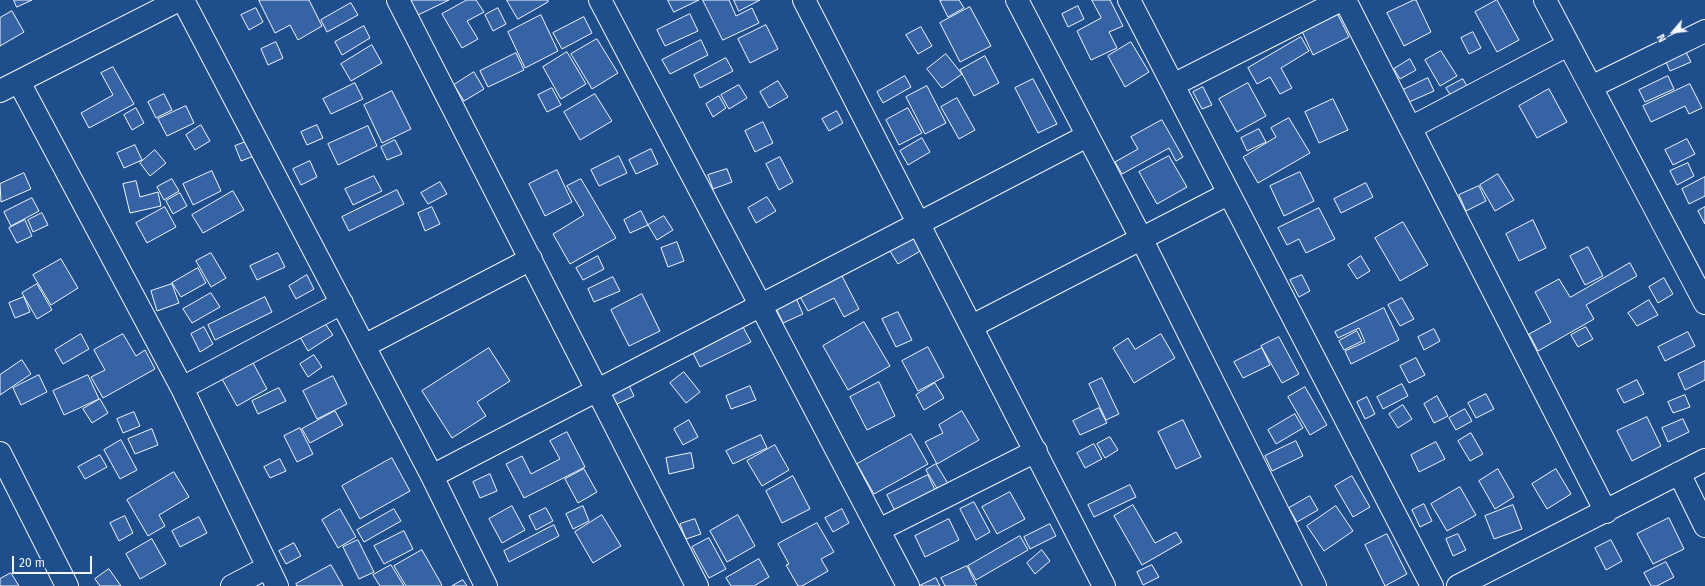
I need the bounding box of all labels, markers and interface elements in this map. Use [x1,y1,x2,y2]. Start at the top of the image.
north arrow [1653,12,1693,52]
text: N [1655,32,1669,44]
scale bar [14,548,94,574]
text: 20 m [19,556,45,570]

